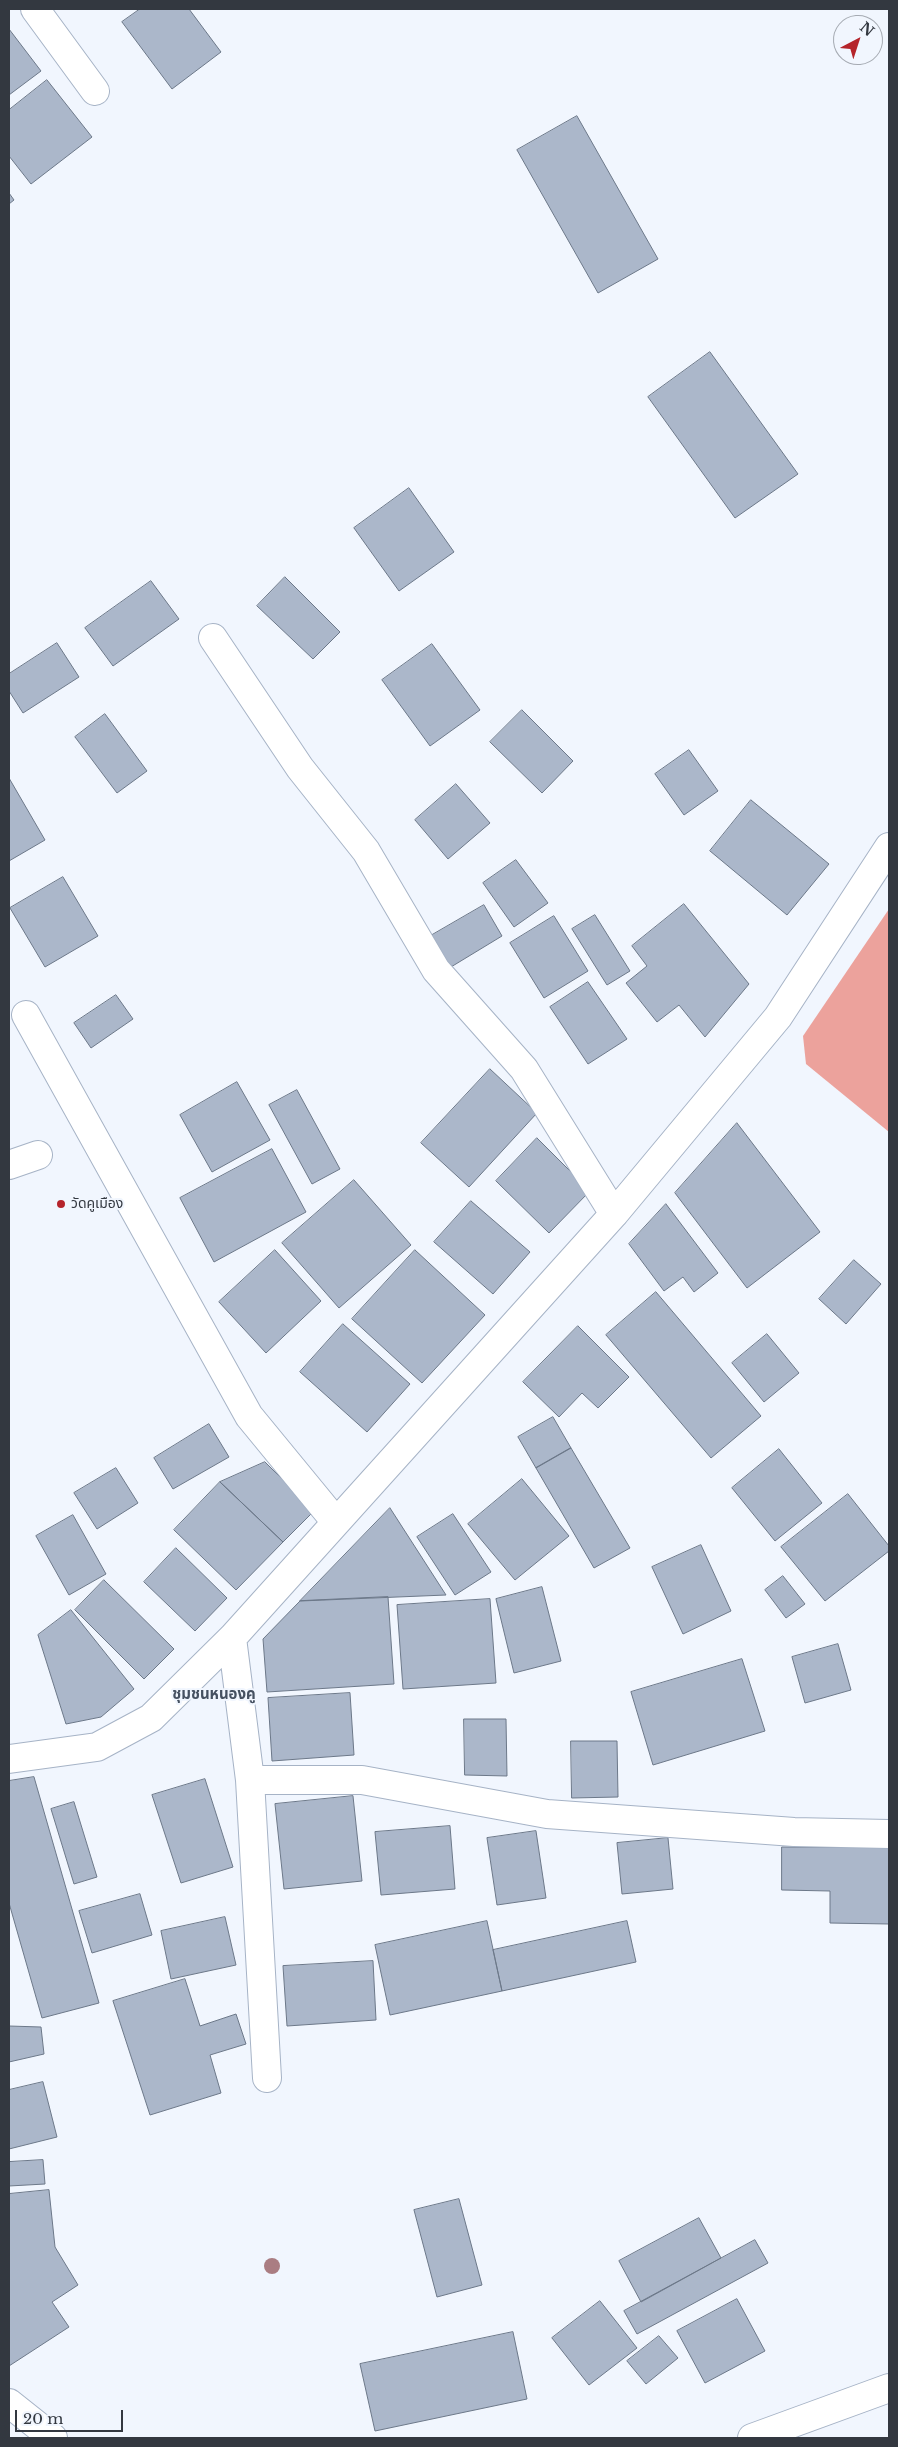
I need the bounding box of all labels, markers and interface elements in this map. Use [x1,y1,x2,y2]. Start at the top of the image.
north arrow [833,15,883,65]
text: N [856,18,878,40]
place label: วัดคูเมือง [71,1196,123,1212]
marker: วัดคูเมือง [55,1198,67,1210]
district label: ชุมชนหนองคู [172,1686,256,1704]
scale bar [18,2400,125,2432]
text: 20 m [23,2409,63,2428]

